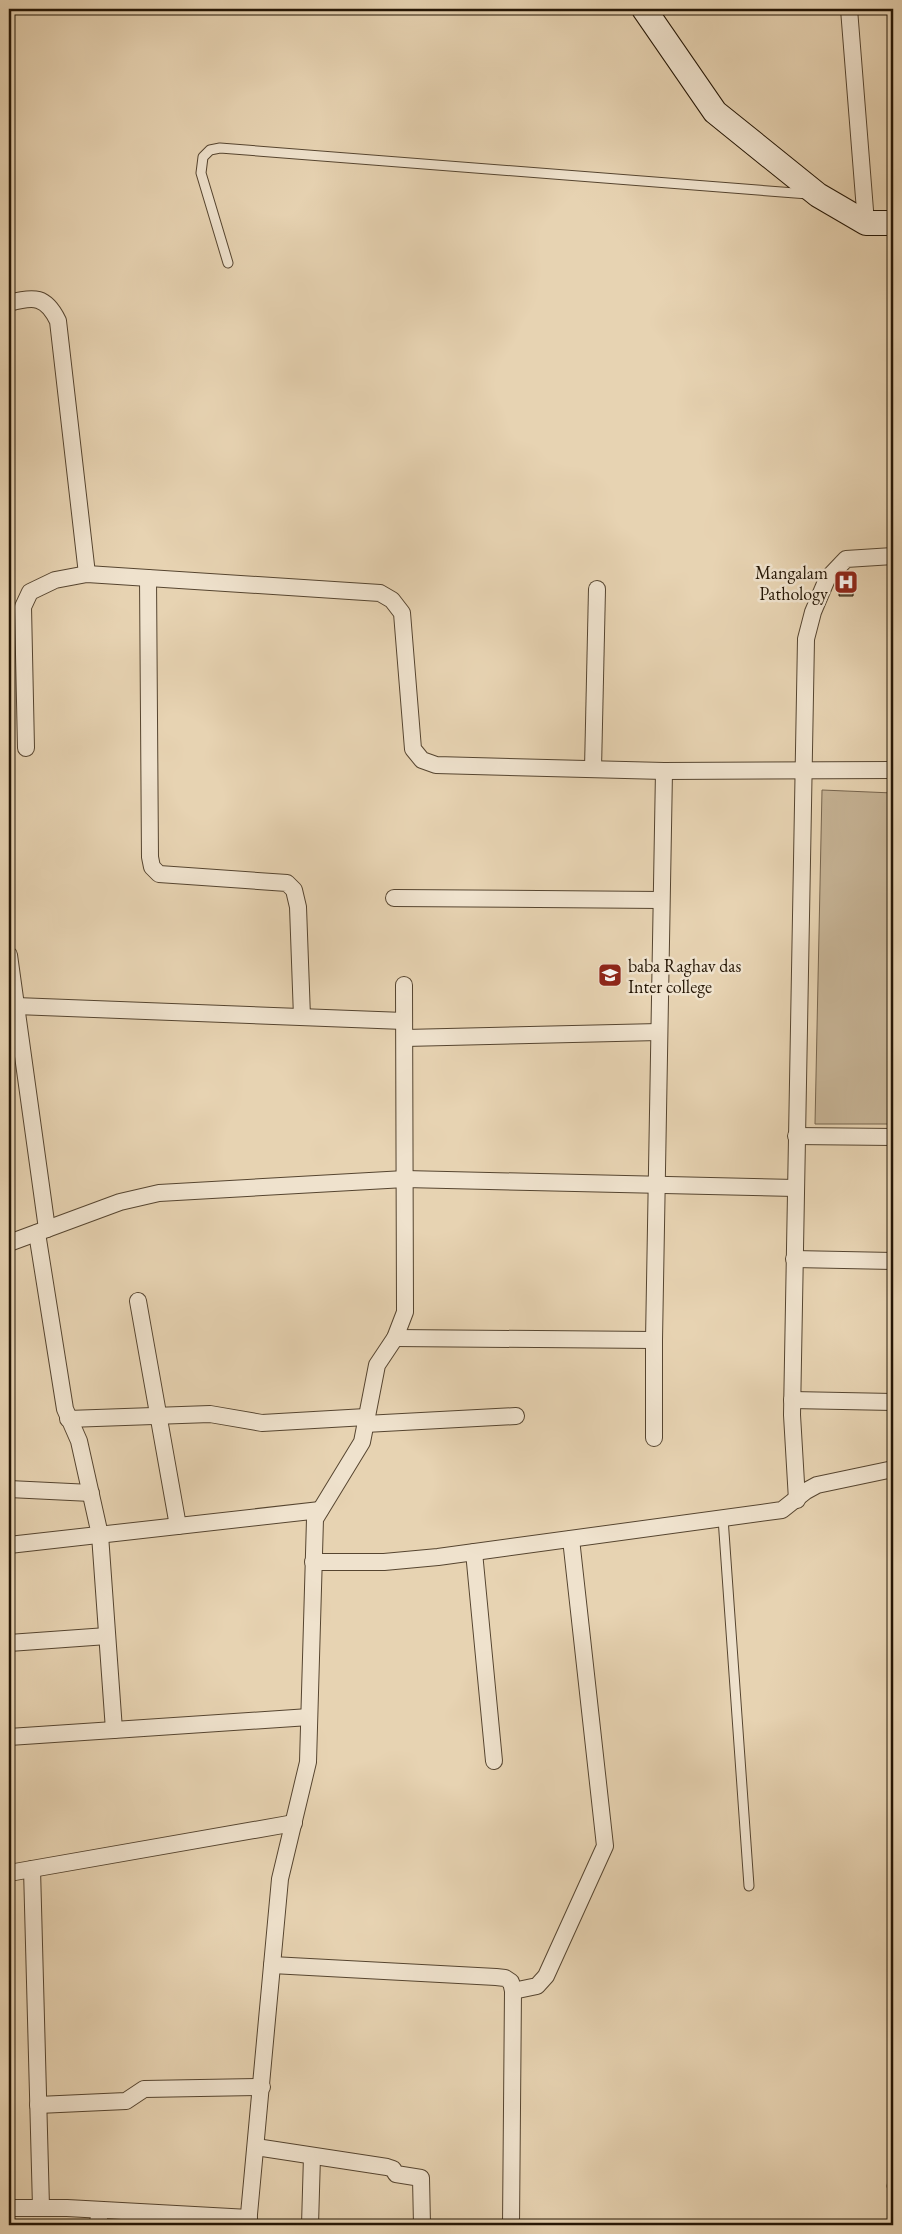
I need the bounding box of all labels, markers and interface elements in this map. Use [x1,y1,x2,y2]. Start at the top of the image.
place label: Mangalam Pathology [755,561,828,605]
hospital icon: Mangalam Pathology [833,569,859,595]
place label: baba Raghav das Inter college [628,954,741,998]
school or university icon: baba Raghav das Inter college [597,962,623,988]

